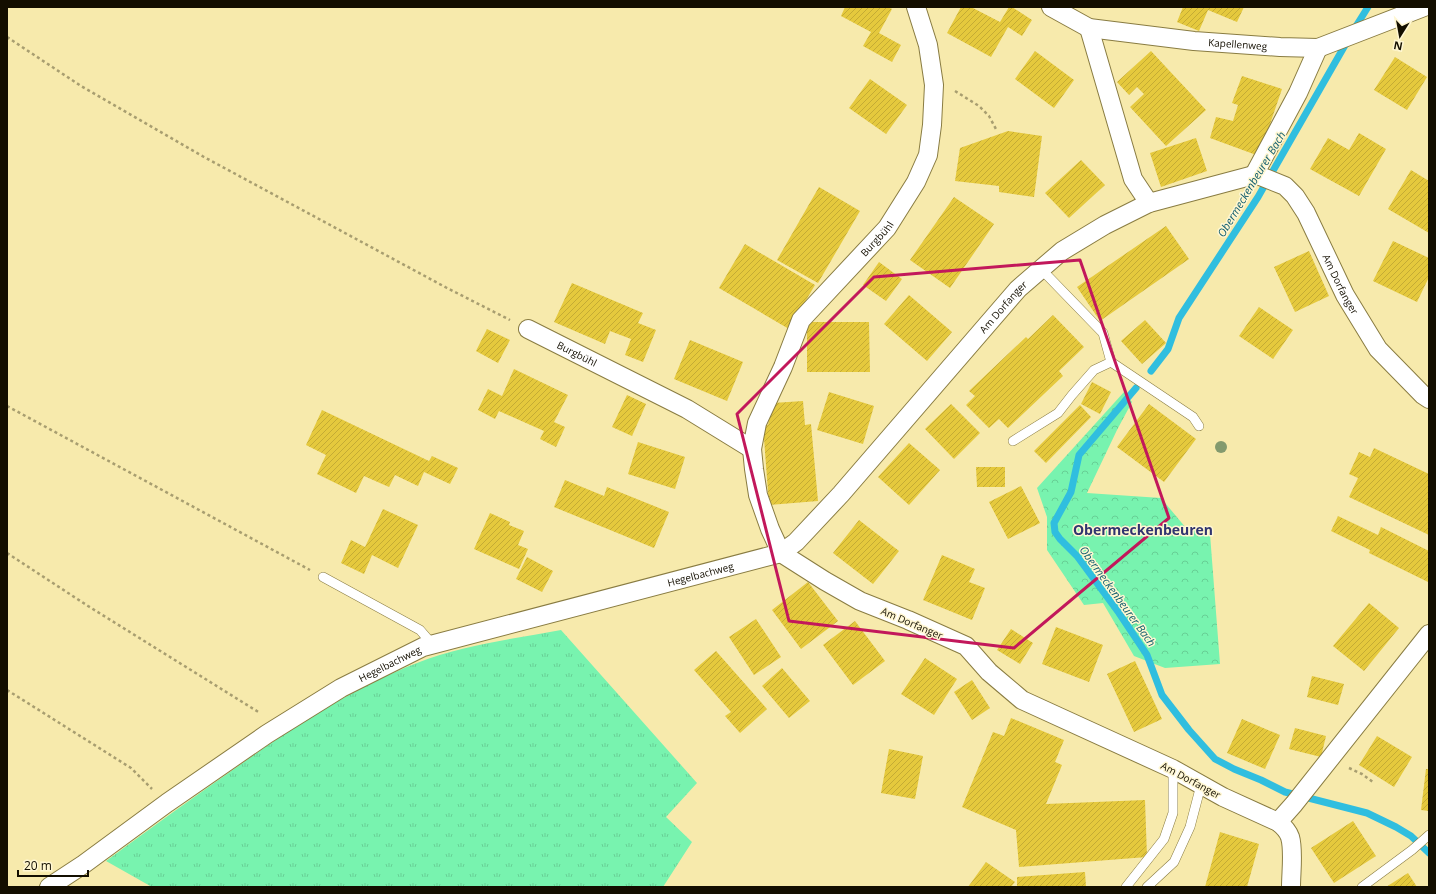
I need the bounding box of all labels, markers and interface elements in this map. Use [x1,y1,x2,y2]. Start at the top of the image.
north arrow [1380,16,1420,56]
street label: Kapellenweg [1208,35,1268,53]
text: N [1392,38,1404,55]
water label: Obermeckenbeurer Bach [1213,128,1289,240]
street label: Burgbühl [857,218,897,259]
street label: Am Dorfanger [1320,252,1362,317]
street label: Am Dorfanger [976,277,1030,336]
street label: Burgbühl [555,338,600,370]
district label: Obermeckenbeuren [1073,520,1213,539]
water label: Obermeckenbeurer Bach [1076,543,1160,649]
street label: Hegelbachweg [666,559,736,590]
street label: Am Dorfanger [879,604,945,642]
street label: Hegelbachweg [356,642,424,685]
street label: Am Dorfanger [1159,758,1223,802]
scale bar [18,852,88,878]
text: 20 m [24,857,52,874]

